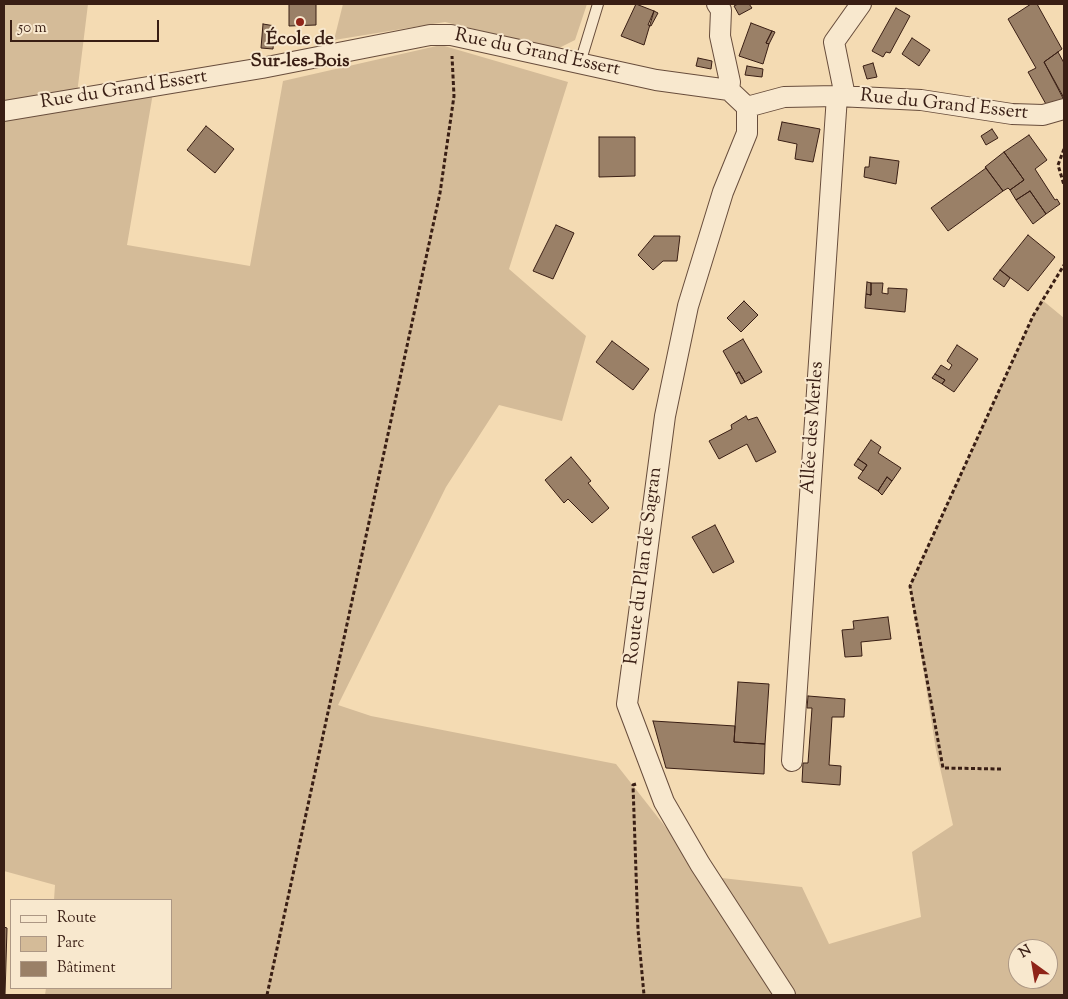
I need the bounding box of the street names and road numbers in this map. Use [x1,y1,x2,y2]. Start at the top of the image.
street label: Rue du Grand Essert [452,25,622,83]
street label: Rue du Grand Essert [39,67,209,115]
street label: Rue du Grand Essert [859,86,1029,126]
street label: Allée des Merles [798,361,830,495]
street label: Route du Plan de Sagran [622,466,668,666]

